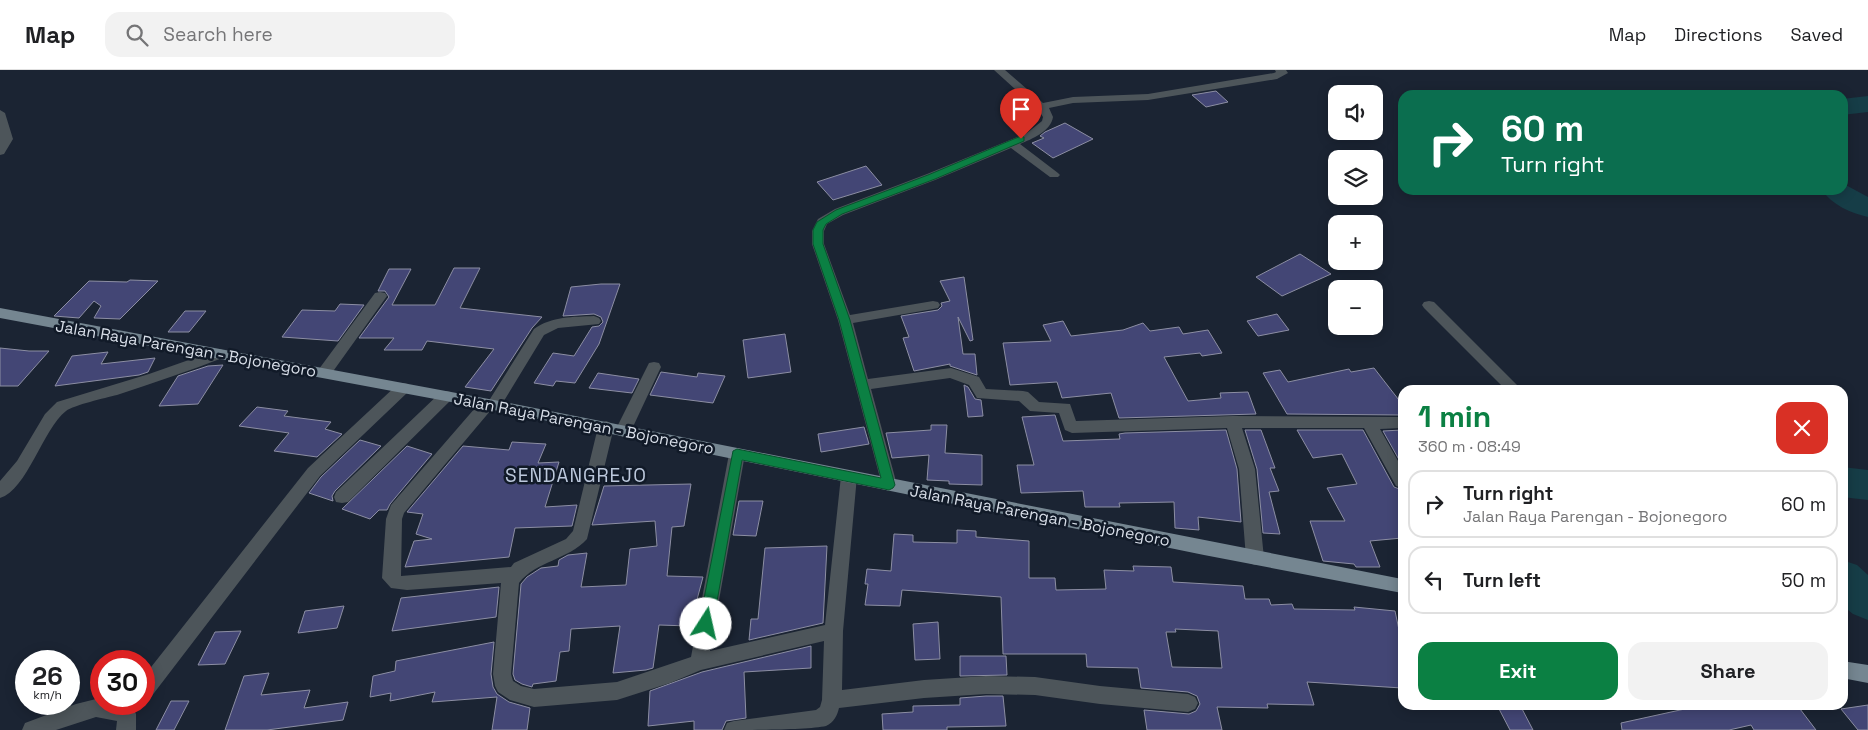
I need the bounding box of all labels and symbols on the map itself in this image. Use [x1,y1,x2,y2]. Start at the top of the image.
pin [1000,88,1042,139]
street label: Jalan Raya Parengan - Bojonegoro [54,315,318,382]
street label: Jalan Raya Parengan - Bojonegoro [452,388,716,459]
district label: SENDANGREJO [505,463,647,488]
street label: Jalan Raya Parengan - Bojonegoro [908,480,1172,551]
position arrow [679,597,731,649]
speed limit sign: 30 [90,650,155,715]

